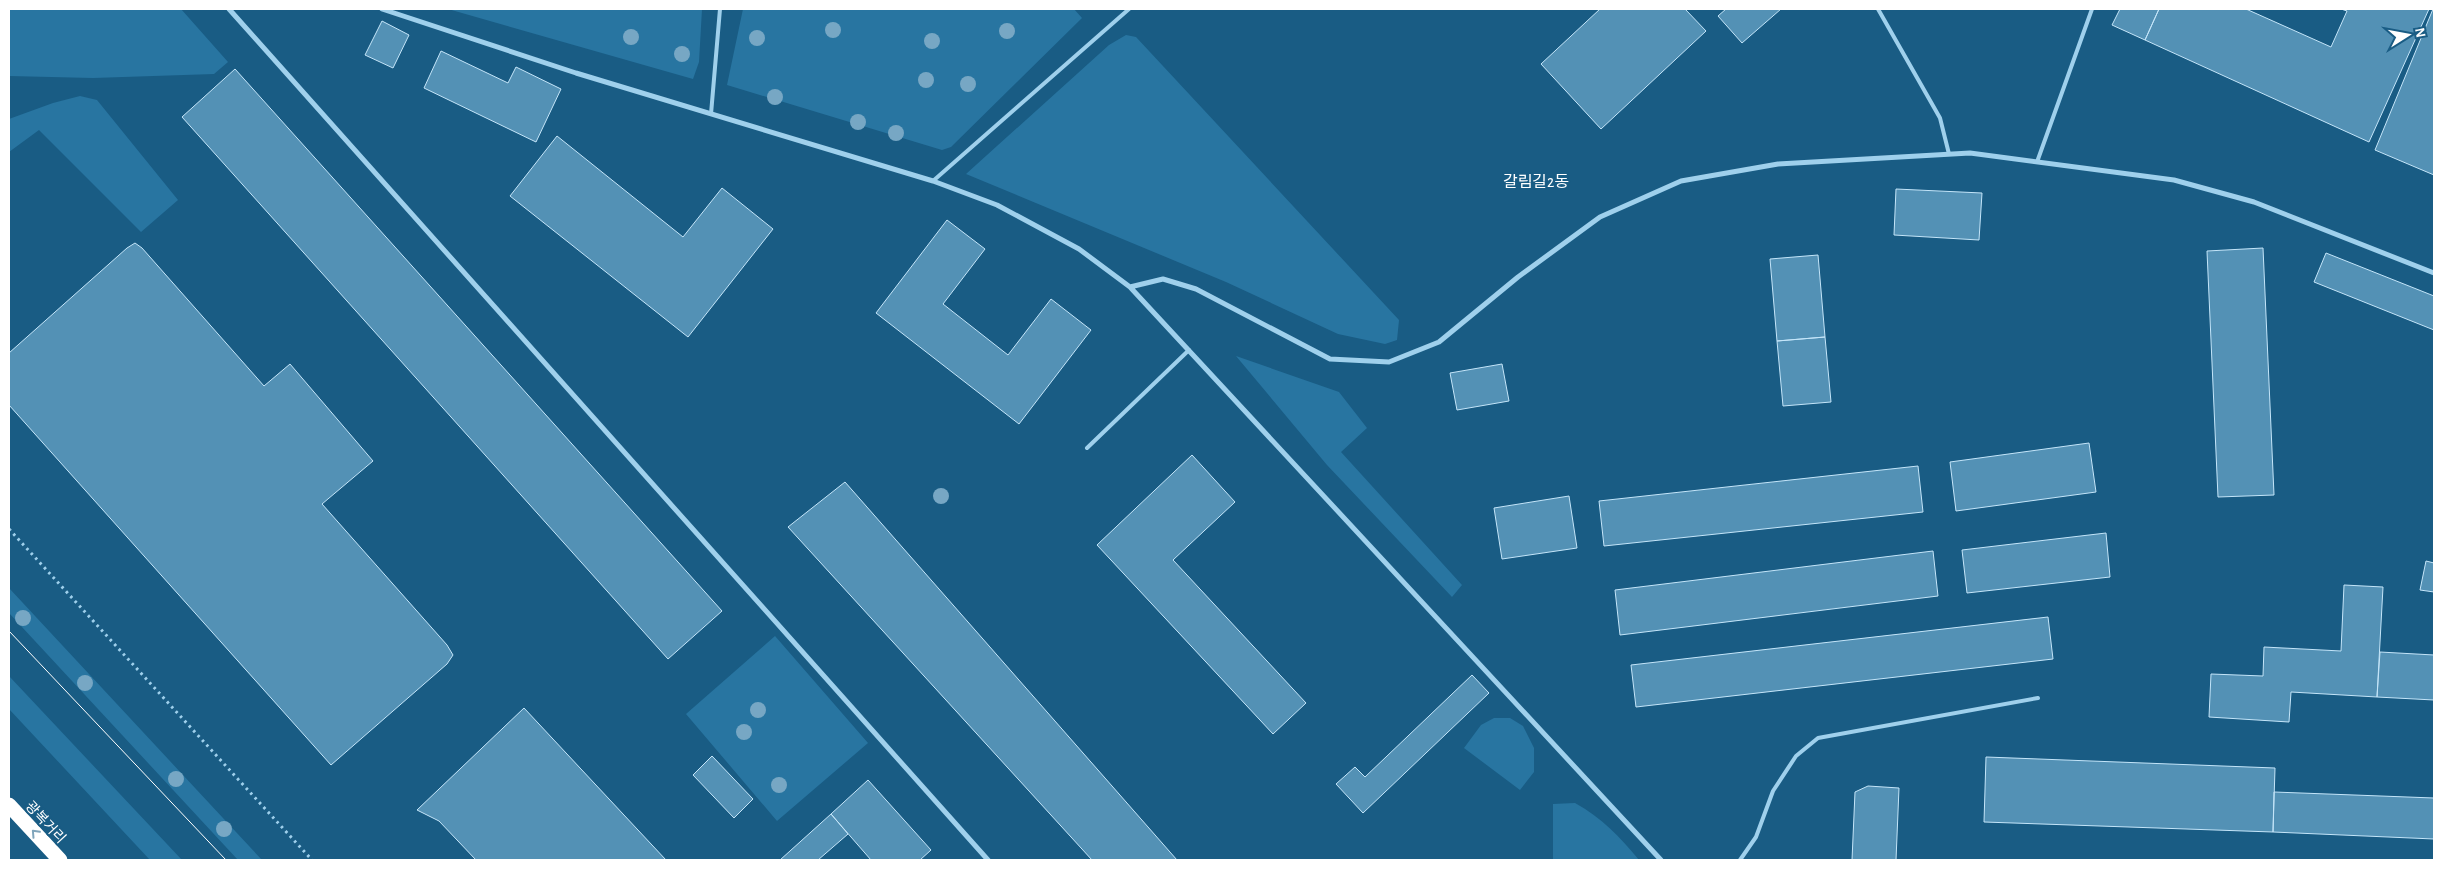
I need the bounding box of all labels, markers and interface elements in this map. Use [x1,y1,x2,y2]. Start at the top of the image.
north arrow [2383,10,2433,60]
text: N [2412,27,2428,39]
district label: 갈림길2동 [1503,174,1569,190]
street label: 광복거리 [23,798,69,846]
one-way arrow [32,829,41,838]

